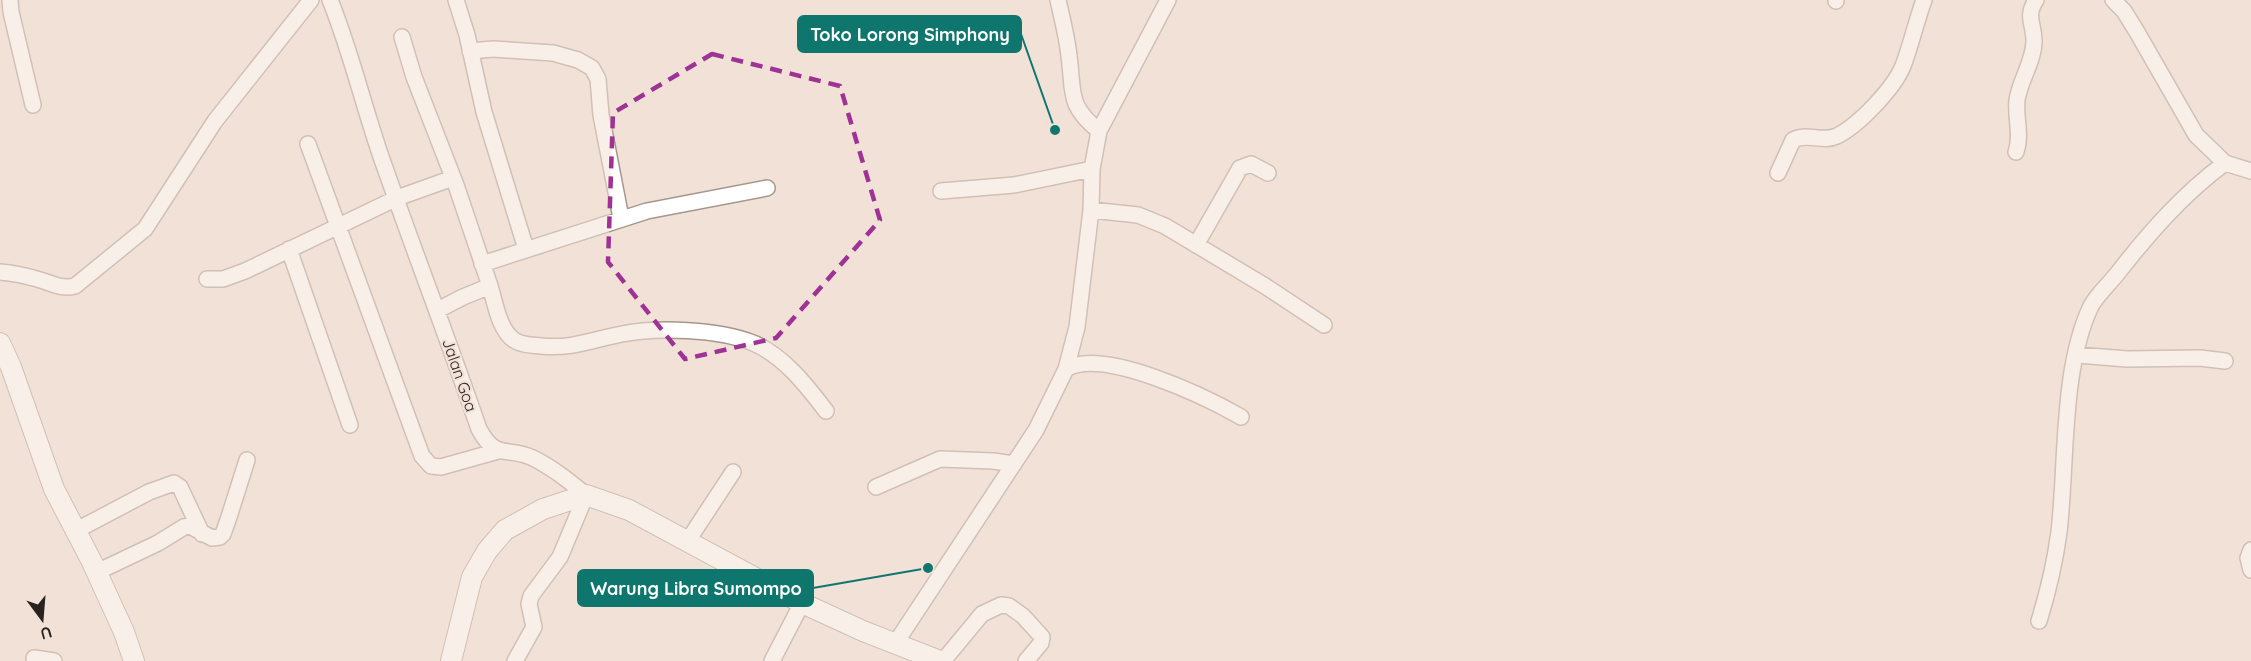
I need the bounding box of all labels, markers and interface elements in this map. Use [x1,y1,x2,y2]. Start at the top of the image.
callout: Toko Lorong Simphony [798,16,1021,52]
text: Toko Lorong Simphony [810,23,1010,46]
street label: Jalan Goa [438,336,482,414]
callout: Warung Libra Sumompo [578,570,813,606]
text: Warung Libra Sumompo [590,577,802,600]
north arrow [12,589,72,649]
text: U [38,622,54,645]

